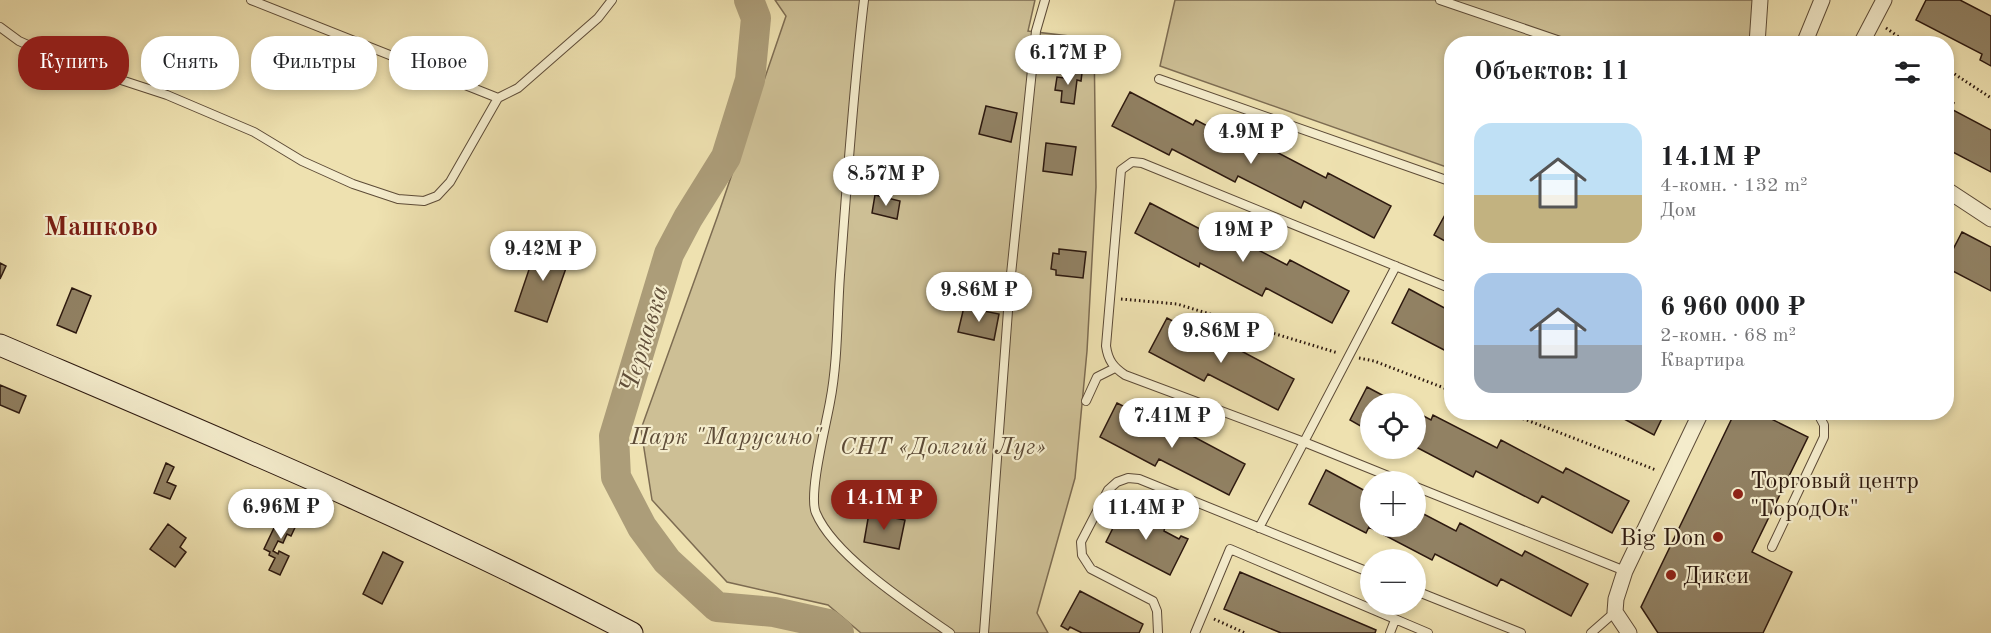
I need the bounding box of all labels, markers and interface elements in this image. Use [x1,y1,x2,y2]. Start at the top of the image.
pin: 6.17M ₽ [1013,35,1123,86]
chip: Купить [18,36,129,90]
chip: Снять [141,36,239,90]
chip: Фильтры [251,36,377,90]
chip: Новое [389,36,488,90]
text: 6.17M ₽ [1029,44,1107,64]
icon: filters [1891,56,1924,89]
text: Объектов: 11 [1474,59,1630,85]
pin: 4.9M ₽ [1202,114,1300,165]
text: 4.9M ₽ [1218,123,1284,143]
text: 14.1M ₽ [1660,145,1761,171]
icon: home [1522,147,1594,219]
pin: 8.57M ₽ [831,156,941,207]
text: 8.57M ₽ [847,165,925,185]
text: 4-комн. · 132 m² [1660,176,1808,196]
text: Дом [1660,201,1696,221]
pin: 19M ₽ [1201,212,1285,263]
district label: Машково [44,214,158,241]
text: 19M ₽ [1213,221,1273,241]
pin: 9.42M ₽ [488,231,598,282]
text: 9.42M ₽ [504,240,582,260]
pin: 9.86M ₽ [924,272,1034,323]
text: 9.86M ₽ [940,281,1018,301]
water label: Чернавка [616,282,674,397]
text: 6 960 000 ₽ [1660,295,1806,321]
icon: home [1522,297,1594,369]
pin: 9.86M ₽ [1166,313,1276,364]
text: 9.86M ₽ [1182,322,1260,342]
text: 2-комн. · 68 m² [1660,326,1796,346]
text: Квартира [1660,351,1745,371]
map controls [1360,393,1426,615]
button: locate [1360,393,1426,459]
pin: 7.41M ₽ [1117,398,1227,449]
text: 7.41M ₽ [1133,407,1211,427]
park label: Парк "Марусино" [629,426,823,450]
park label: СНТ «Долгий Луг» [840,436,1046,460]
place label: Торговый центр "ГородОк" [1750,470,1919,522]
button: + [1360,471,1426,537]
pin: 14.1M ₽ [829,480,939,531]
marker: Торговый центр "ГородОк" [1731,487,1745,501]
pin: 6.96M ₽ [226,489,336,540]
text: 14.1M ₽ [845,489,923,509]
pin: 11.4M ₽ [1091,490,1201,541]
text: 6.96M ₽ [242,498,320,518]
text: 11.4M ₽ [1107,499,1185,519]
place label: Big Don [1620,527,1706,551]
marker: Big Don [1711,530,1725,544]
button: − [1360,549,1426,615]
place label: Дикси [1683,565,1749,589]
marker: Дикси [1664,568,1678,582]

